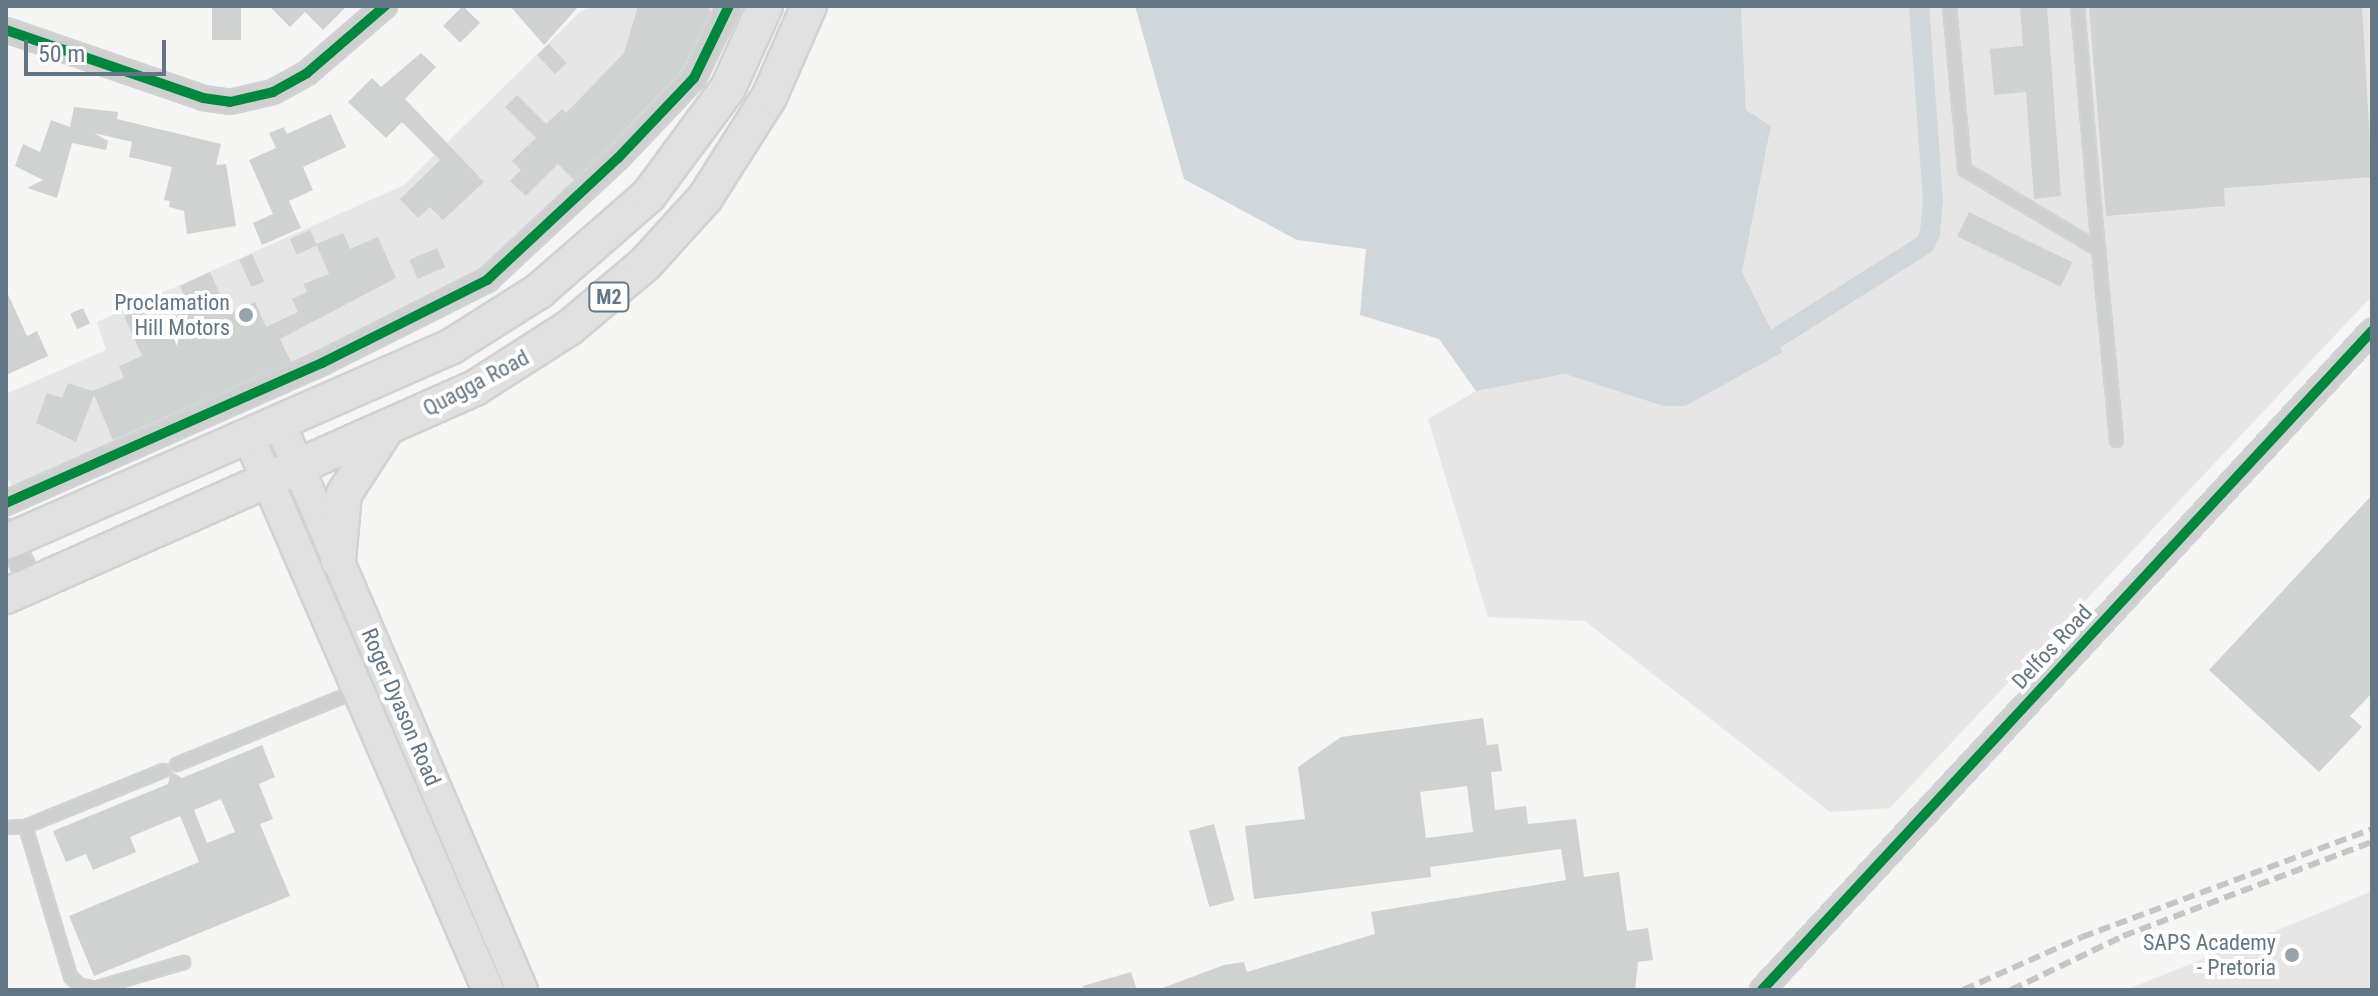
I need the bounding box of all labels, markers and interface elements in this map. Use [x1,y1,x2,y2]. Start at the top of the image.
scale bar [28,24,170,74]
text: 50 m [38,40,85,68]
road number: M2 [587,281,631,313]
place label: Proclamation Hill Motors [114,289,230,340]
marker: Proclamation Hill Motors [237,306,255,324]
street label: Quagga Road [419,344,533,422]
street label: Delfos Road [2006,600,2098,694]
street label: Roger Dyason Road [356,624,446,790]
place label: SAPS Academy - Pretoria [2143,929,2276,980]
marker: SAPS Academy - Pretoria [2283,946,2301,964]

